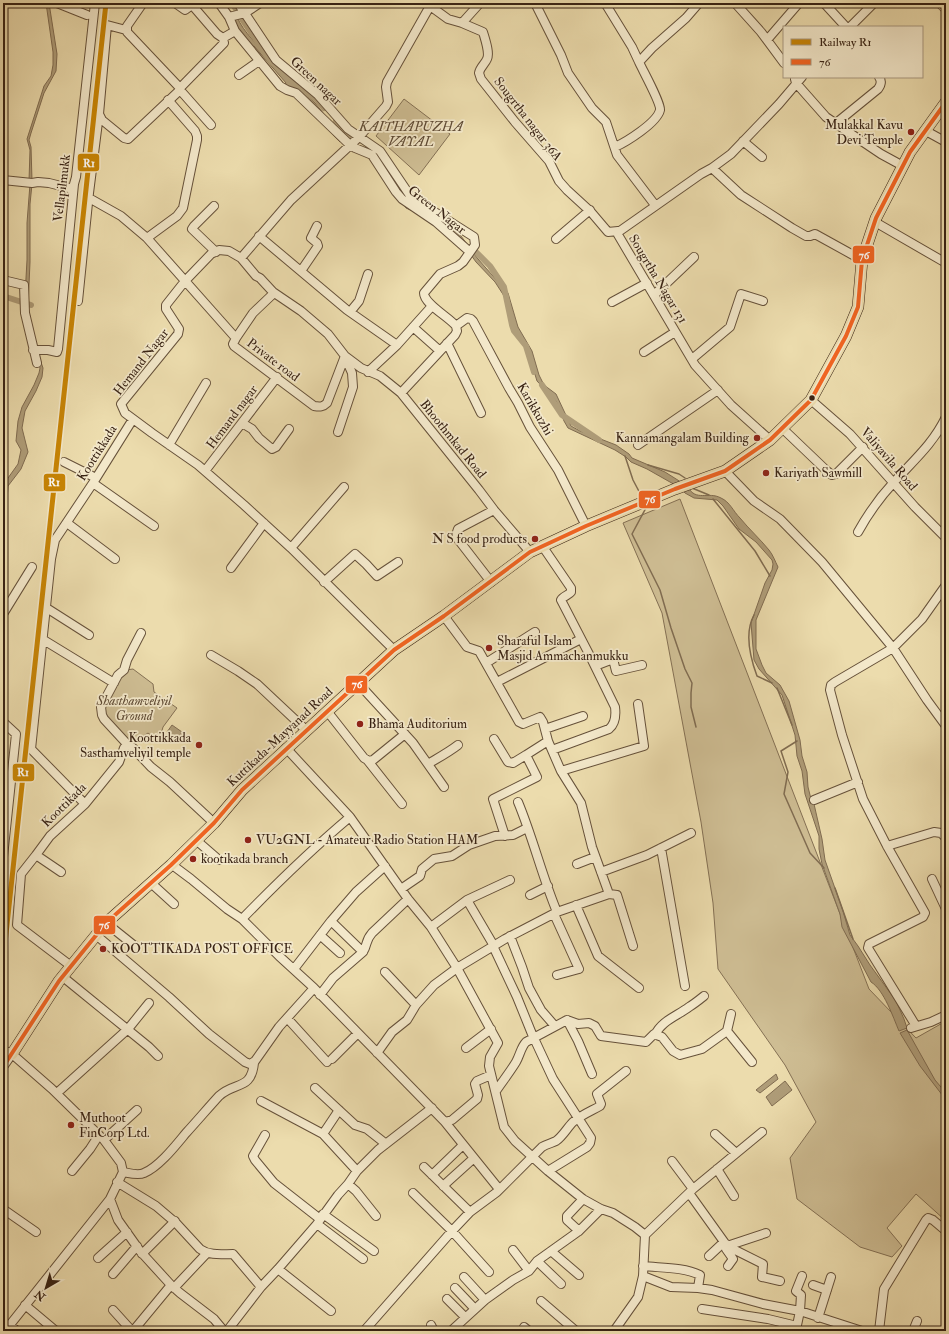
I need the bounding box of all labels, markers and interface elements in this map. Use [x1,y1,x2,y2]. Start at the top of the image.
legend [783,26,923,78]
text: Railway R1 [819,35,872,50]
street label: Green nagar [287,53,345,109]
text: 76 [819,55,832,70]
street label: Sougrtha nagar 36A [490,74,566,165]
place label: Mulakkal Kavu Devi Temple [825,117,904,149]
park label: KAITHAPUZHA VAYAL [358,119,464,150]
marker: Mulakkal Kavu Devi Temple [906,127,916,137]
street label: Vellapilmukk [50,153,75,223]
line badge: R1 [77,153,100,172]
text: R1 [83,157,95,170]
street label: Green Nagar [405,182,469,238]
street label: Sougrtha Nagar 131 [625,232,691,327]
line badge: 76 [852,245,875,264]
text: 76 [859,249,871,262]
street label: Hemand Nagar [110,325,172,399]
street label: Private road [243,335,303,385]
street label: Karikkuzhi [513,380,557,439]
street label: Hemand nagar [203,382,261,452]
unlabelled marker [807,393,817,403]
street label: Bhoothmkad Road [416,396,490,482]
street label: Koottikkada [74,422,121,484]
street label: Valiyavila Road [856,424,921,495]
place label: Kannamangalam Building [616,430,750,446]
marker: Kannamangalam Building [752,433,762,443]
place label: Kariyath Sawmill [774,465,863,482]
marker: Kariyath Sawmill [761,468,771,478]
line badge: R1 [43,473,66,492]
text: R1 [48,476,60,489]
line badge: 76 [638,490,661,509]
text: 76 [645,493,657,506]
place label: N S food products [432,531,528,548]
marker: N S food products [530,534,540,544]
place label: Sharaful Islam Masjid Ammachanmukku [497,633,629,664]
marker: Sharaful Islam Masjid Ammachanmukku [484,643,494,653]
line badge: 76 [345,675,368,694]
text: 76 [352,678,364,691]
street label: Kuttikada-Mayyanad Road [224,683,337,791]
park label: Shasthamveliyil Ground [96,693,172,724]
place label: Bhama Auditorium [368,716,467,732]
marker: Bhama Auditorium [355,719,365,729]
place label: Koottikkada Sasthamveliyil temple [80,730,192,762]
marker: Koottikkada Sasthamveliyil temple [194,740,204,750]
line badge: R1 [12,763,35,782]
text: R1 [17,766,29,779]
street label: Koottikada [38,779,90,831]
place label: VU2GNL - Amateur Radio Station HAM [256,832,479,848]
marker: VU2GNL - Amateur Radio Station HAM [243,835,253,845]
place label: kootikada branch [201,851,289,867]
marker: kootikada branch [188,854,198,864]
line badge: 76 [93,915,116,935]
text: 76 [99,919,111,932]
place label: KOOTTIKADA POST OFFICE [111,941,293,957]
marker: KOOTTIKADA POST OFFICE [98,944,108,954]
place label: Muthoot FinCorp Ltd. [79,1110,150,1142]
marker: Muthoot FinCorp Ltd. [66,1120,76,1130]
north arrow [26,1268,66,1308]
text: N [31,1287,49,1304]

